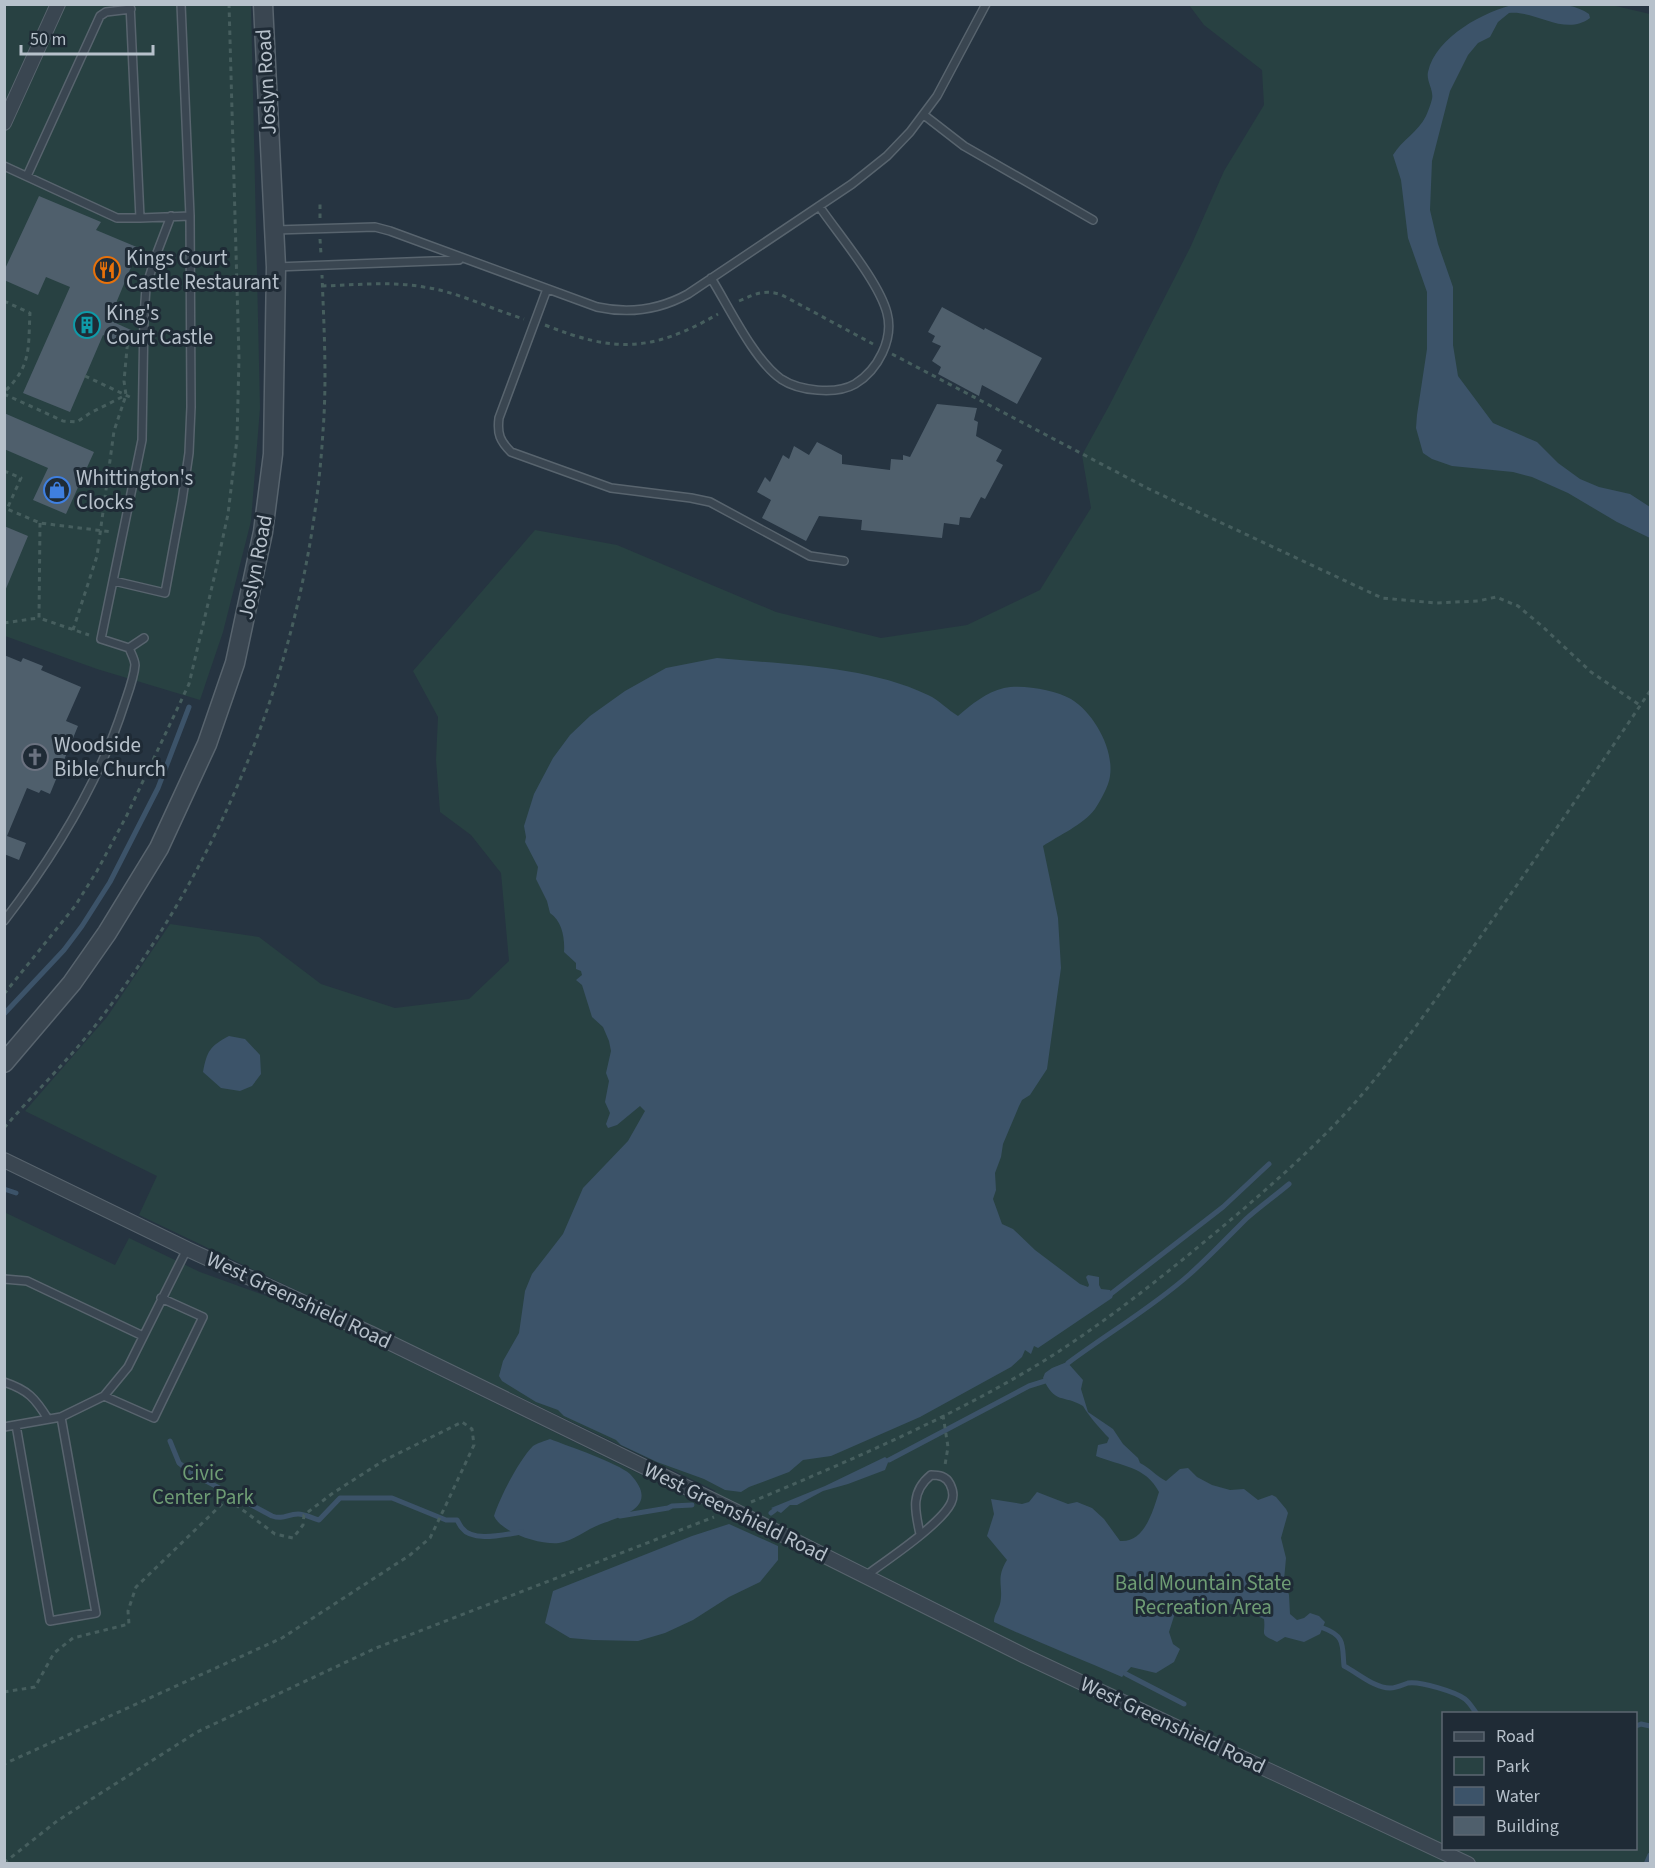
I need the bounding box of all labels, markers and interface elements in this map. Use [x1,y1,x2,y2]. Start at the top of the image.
scale bar [21,18,153,56]
text: 50 m [30,27,66,52]
street label: Joslyn Road [248,28,284,136]
place label: Kings Court Castle Restaurant [126,243,279,297]
restaurant icon: Kings Court Castle Restaurant [92,255,122,285]
place label: King's Court Castle [106,298,213,352]
building icon: King's Court Castle [72,310,102,340]
place label: Whittington's Clocks [76,463,194,517]
shop icon: Whittington's Clocks [42,475,72,505]
street label: Joslyn Road [230,512,280,622]
place label: Woodside Bible Church [54,730,166,784]
church icon: Woodside Bible Church [20,742,50,772]
street label: West Greenshield Road [202,1244,396,1356]
street label: West Greenshield Road [639,1454,833,1570]
park label: Civic Center Park [152,1458,255,1512]
park label: Bald Mountain State Recreation Area [1115,1568,1291,1622]
street label: West Greenshield Road [1076,1669,1270,1781]
legend [1442,1712,1637,1850]
text: Road [1496,1724,1535,1749]
text: Park [1496,1754,1530,1779]
text: Water [1496,1784,1540,1809]
text: Building [1496,1814,1559,1839]

